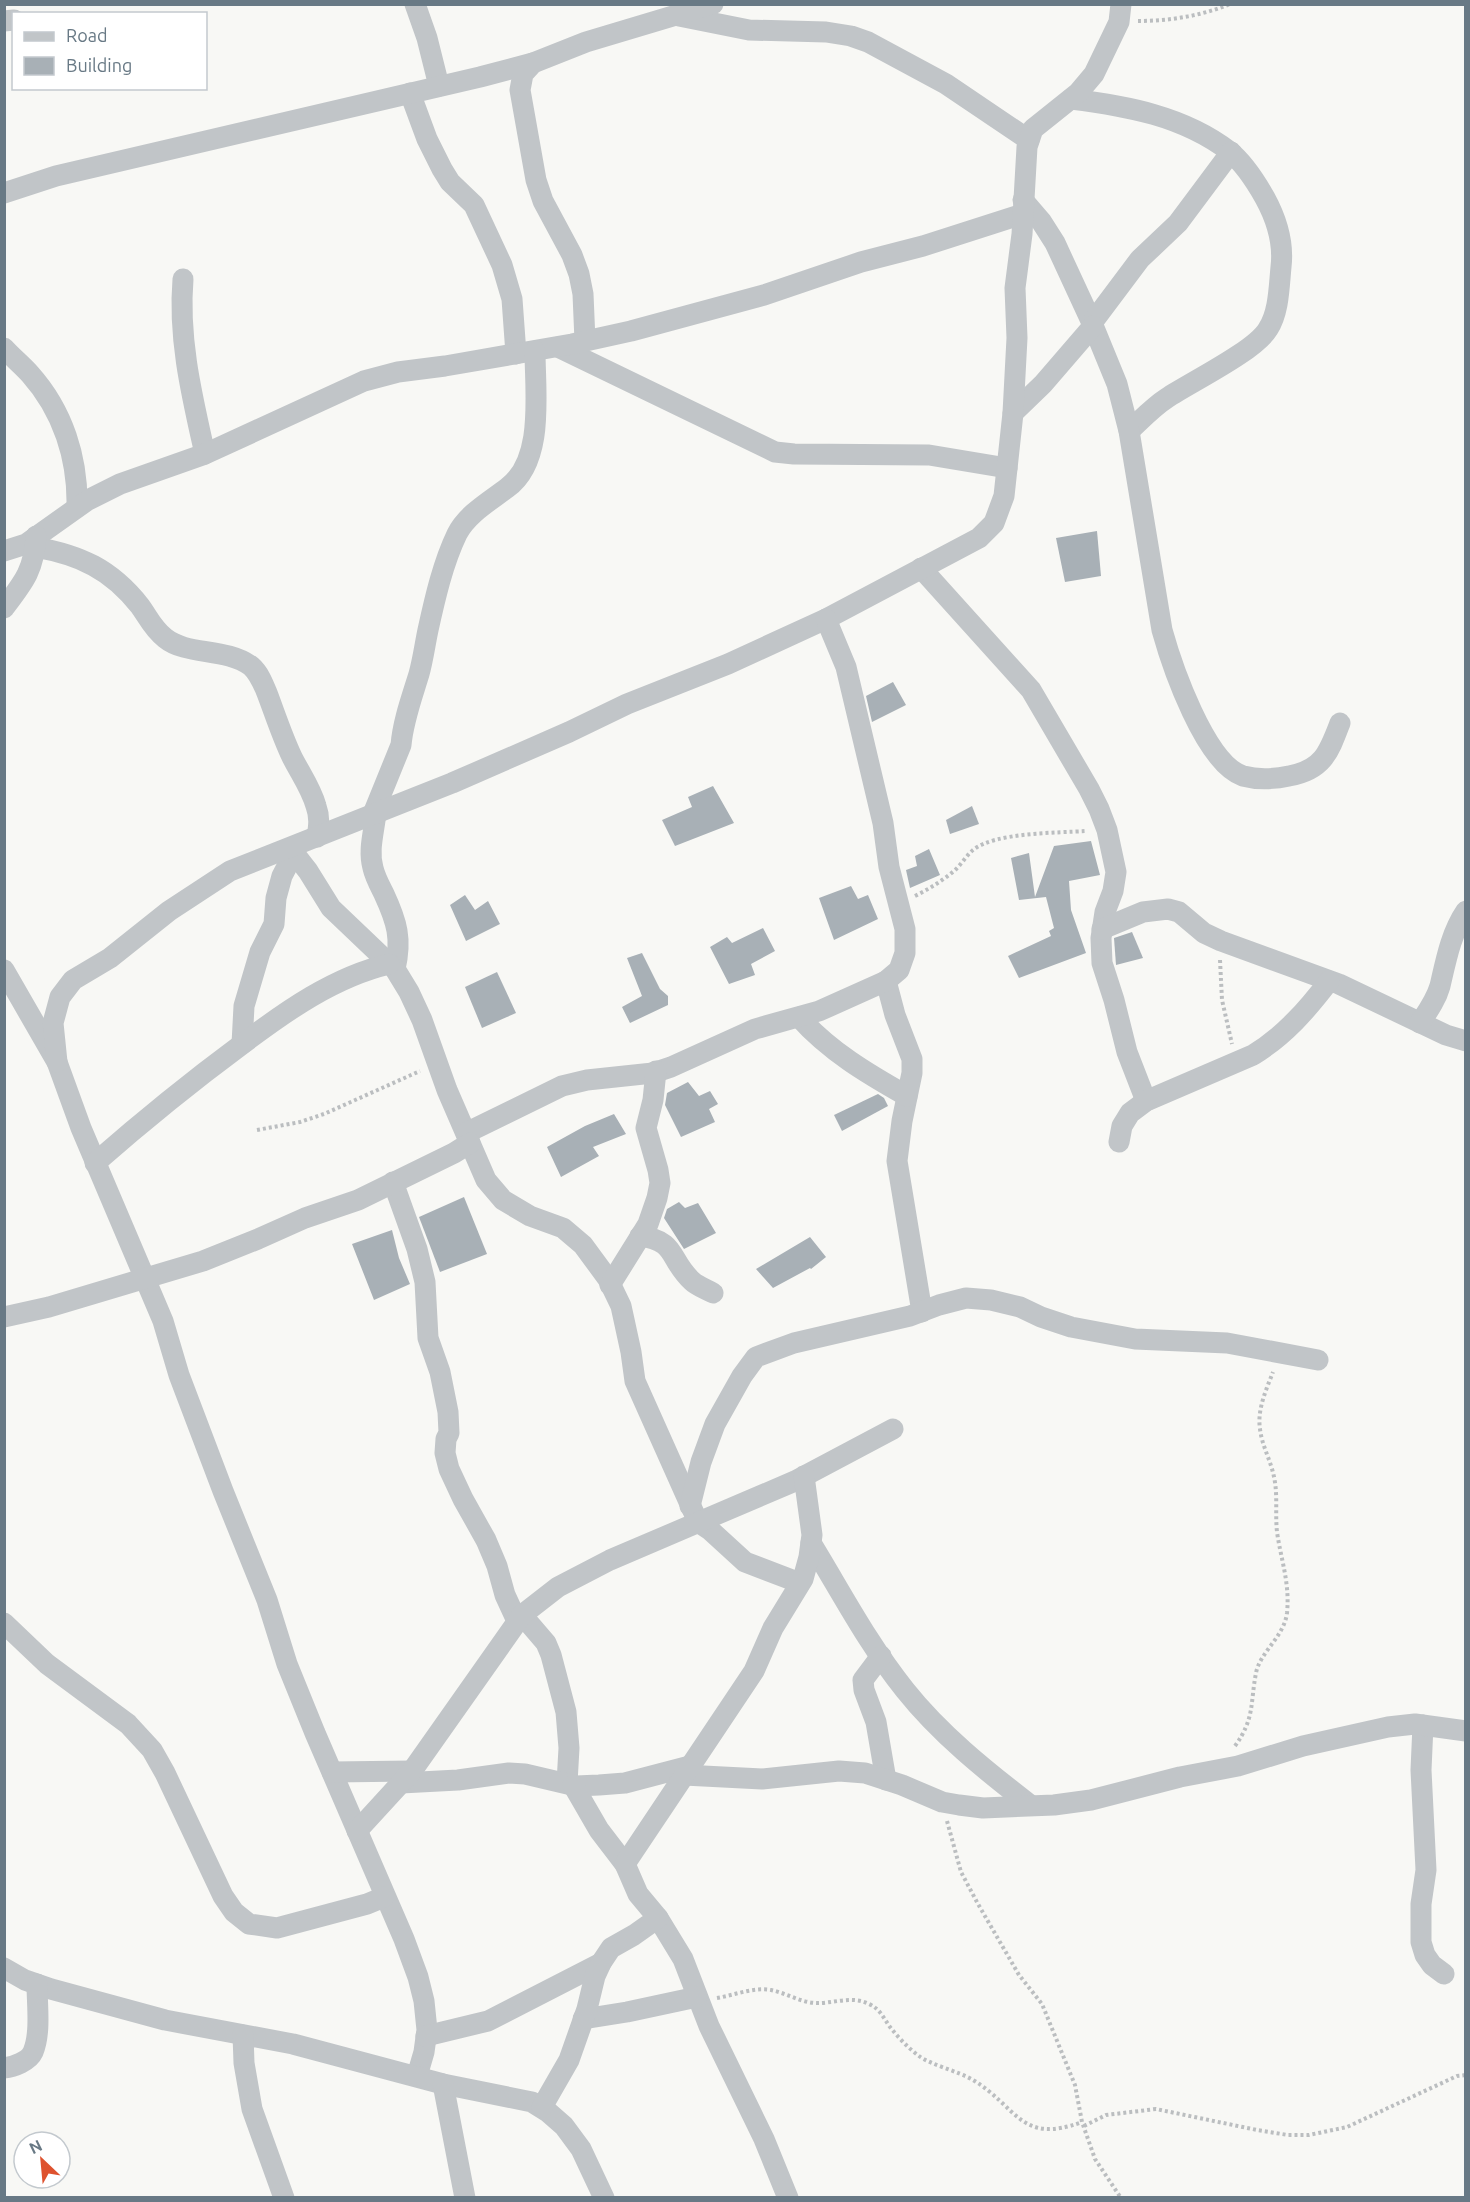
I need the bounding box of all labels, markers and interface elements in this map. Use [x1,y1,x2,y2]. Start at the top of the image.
legend [12,12,207,90]
text: Road [66,25,108,45]
text: Building [66,55,132,75]
north arrow [12,2130,72,2190]
text: N [26,2136,45,2157]

